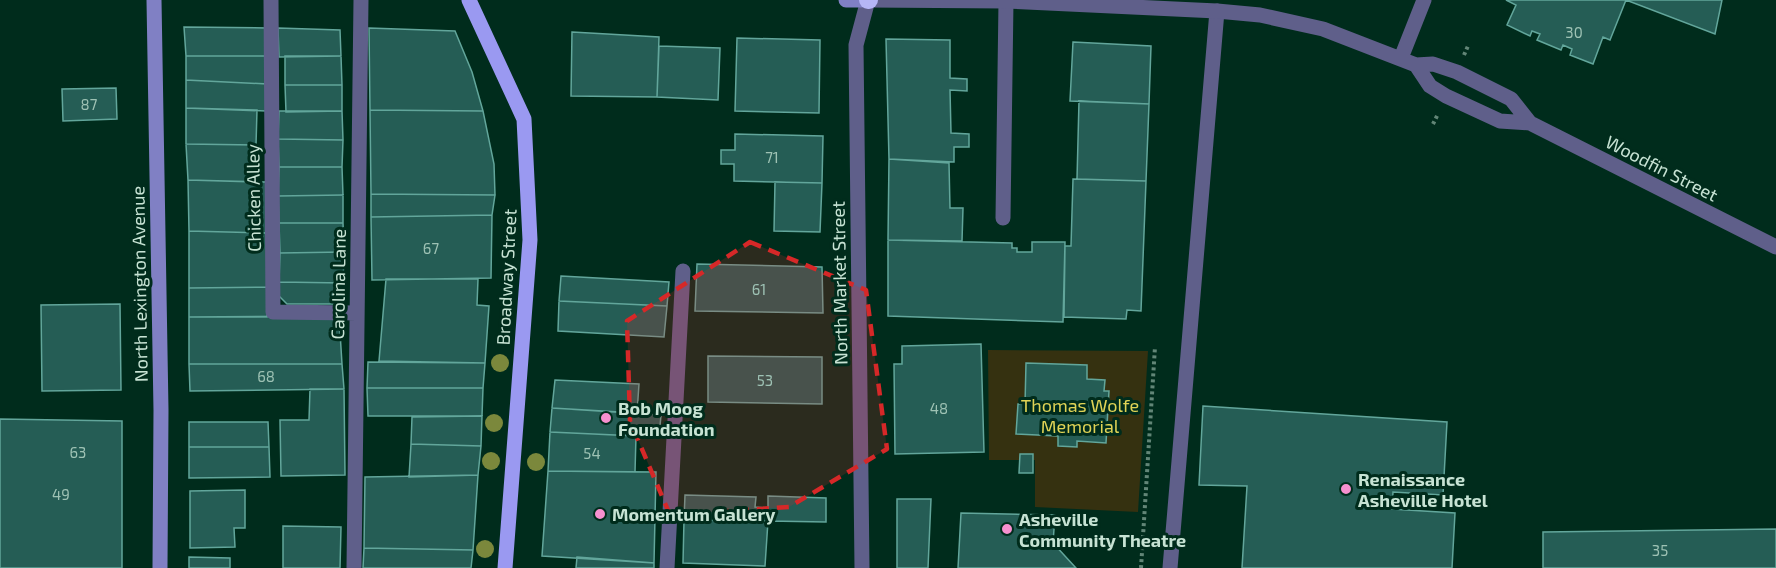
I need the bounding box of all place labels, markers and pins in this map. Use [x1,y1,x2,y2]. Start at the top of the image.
place label: Bob Moog Foundation [618,397,715,440]
marker: Bob Moog Foundation [599,411,613,425]
place label: Renaissance Asheville Hotel [1358,468,1488,511]
marker: Renaissance Asheville Hotel [1339,482,1353,496]
place label: Momentum Gallery [612,503,776,525]
marker: Momentum Gallery [593,507,607,521]
place label: Asheville Community Theatre [1019,508,1186,551]
marker: Asheville Community Theatre [1000,522,1014,536]

